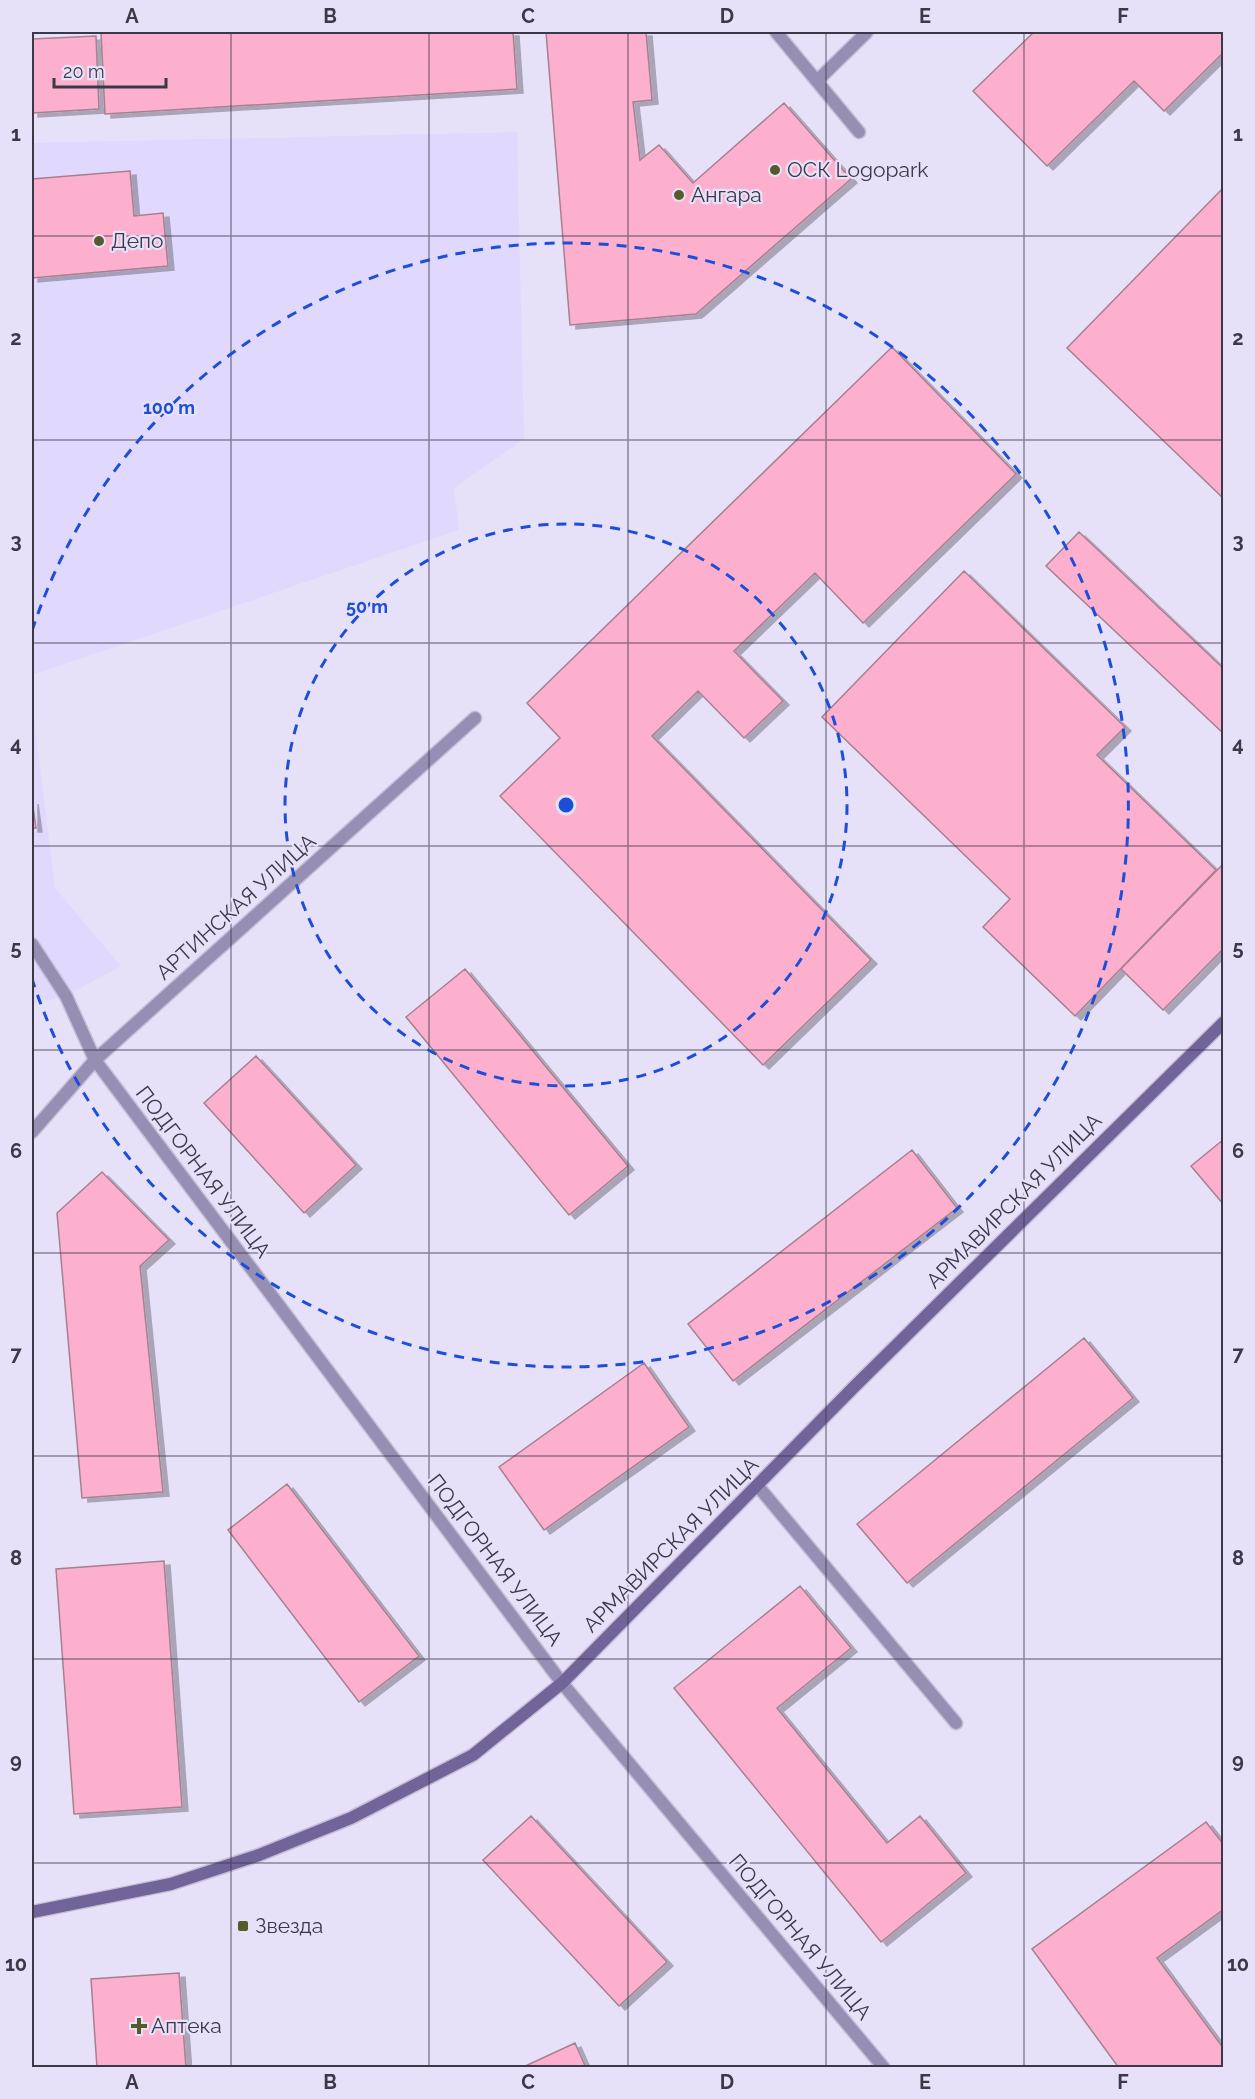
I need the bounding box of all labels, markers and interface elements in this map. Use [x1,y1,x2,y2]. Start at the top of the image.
text: A [125,4,139,28]
text: B [323,4,337,28]
text: C [521,4,535,28]
text: D [720,4,734,28]
text: E [919,4,931,28]
text: F [1117,4,1129,28]
scale bar [54,51,166,89]
text: 20 m [63,61,105,82]
text: 1 [11,122,21,146]
text: 1 [1233,122,1243,146]
place label: ОСК Logopark [787,157,928,182]
marker: ОСК Logopark [768,163,782,177]
place label: Ангара [691,182,762,207]
marker: Ангара [672,188,686,202]
place label: Депо [111,228,163,253]
marker: Депо [92,234,106,248]
text: 2 [10,326,22,350]
text: 2 [1232,326,1244,350]
text: 100 m [143,397,195,418]
text: 3 [10,529,22,553]
text: 3 [1232,529,1244,553]
text: 50 m [346,596,388,617]
text: 4 [10,732,22,756]
text: 4 [1232,732,1244,756]
centre of rings [556,795,576,815]
street label: АРТИНСКАЯ УЛИЦА [151,828,321,985]
text: 5 [10,936,22,960]
text: 5 [1232,936,1244,960]
street label: ПОДГОРНАЯ УЛИЦА [131,1081,276,1262]
street label: АРМАВИРСКАЯ УЛИЦА [921,1108,1106,1293]
text: 6 [10,1139,22,1163]
text: 6 [1232,1139,1244,1163]
text: 7 [10,1342,22,1366]
text: 7 [1232,1342,1244,1366]
street label: АРМАВИРСКАЯ УЛИЦА [578,1452,763,1637]
street label: ПОДГОРНАЯ УЛИЦА [423,1469,568,1650]
text: 8 [10,1546,22,1570]
text: 8 [1232,1546,1244,1570]
text: 9 [10,1749,22,1773]
text: 9 [1232,1749,1244,1773]
street label: ПОДГОРНАЯ УЛИЦА [724,1849,877,2025]
place label: Звезда [255,1913,323,1938]
marker: Звезда [236,1919,250,1933]
text: 10 [5,1952,27,1976]
text: 10 [1227,1952,1249,1976]
place label: Аптека [151,2013,222,2038]
marker: Аптека [132,2019,146,2033]
text: A [125,2070,139,2094]
text: B [323,2070,337,2094]
text: C [521,2070,535,2094]
text: D [720,2070,734,2094]
text: E [919,2070,931,2094]
text: F [1117,2070,1129,2094]

